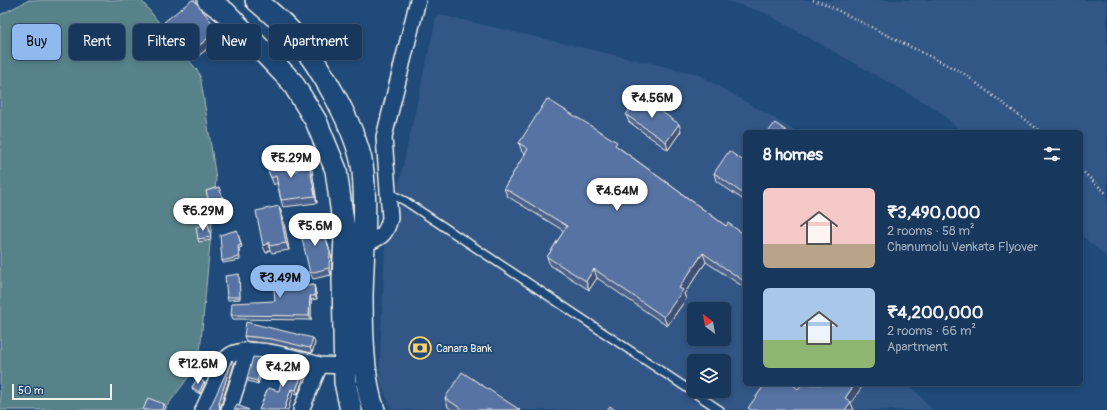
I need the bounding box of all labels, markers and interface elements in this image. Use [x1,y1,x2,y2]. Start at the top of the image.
chip: Buy [12,24,61,60]
chip: Rent [69,24,125,60]
chip: Filters [133,24,199,60]
chip: New [207,24,261,60]
chip: Apartment [269,24,362,60]
pin: ₹4.56M [619,85,685,119]
text: ₹4.56M [631,90,673,106]
icon: filters [1041,143,1063,165]
text: 8 homes [763,144,823,165]
pin: ₹5.29M [258,145,324,179]
text: ₹5.29M [270,150,312,166]
pin: ₹4.64M [584,178,650,212]
text: ₹4.64M [596,183,638,199]
pin: ₹6.29M [170,198,236,232]
text: ₹3,490,000 [887,202,980,223]
text: ₹6.29M [182,203,224,219]
icon: home [795,204,843,252]
pin: ₹5.6M [287,213,343,247]
text: ₹5.6M [298,218,332,234]
text: 2 rooms · 58 m² [887,223,974,239]
text: Chanumolu Venkata Flyover [887,239,1038,255]
pin: ₹3.49M [247,265,313,299]
text: ₹3.49M [259,270,301,286]
north arrow [687,302,731,346]
map controls [687,302,731,398]
text: ₹4,200,000 [887,302,983,323]
icon: home [795,304,843,352]
text: 2 rooms · 66 m² [887,323,976,339]
bank icon: Canara Bank [407,335,433,361]
text: Apartment [887,339,948,355]
place label: Canara Bank [436,342,493,355]
pin: ₹12.6M [165,351,231,385]
pin: ₹4.2M [255,354,311,388]
button: layers [687,354,731,398]
text: ₹12.6M [178,356,218,372]
text: ₹4.2M [266,359,300,375]
scale bar [12,382,112,401]
text: 50 m [18,384,44,397]

